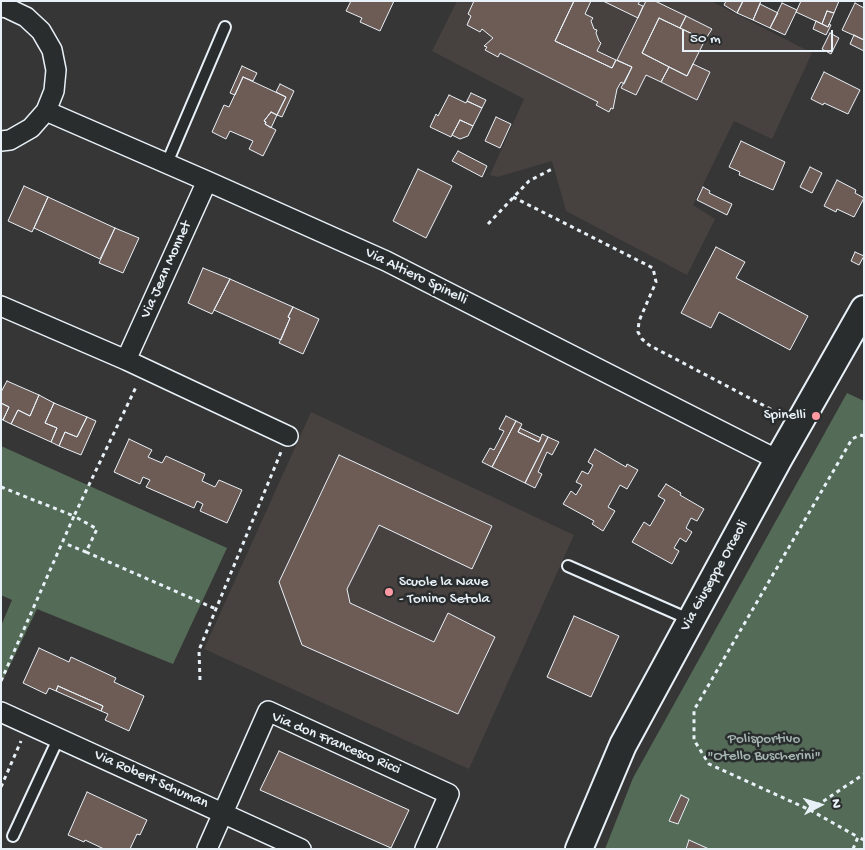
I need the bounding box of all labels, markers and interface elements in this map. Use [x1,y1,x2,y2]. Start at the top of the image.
scale bar [685,20,836,52]
text: 50 m [690,30,721,48]
street label: Via Jean Monnet [138,219,196,321]
street label: Via Altiero Spinelli [362,244,470,310]
place label: Spinelli [764,407,806,425]
marker: Spinelli [810,410,822,422]
street label: Via Giuseppe Orceoli [677,517,753,635]
place label: Scuole la Nave - Tonino Setola [399,574,490,609]
marker: Scuole la Nave - Tonino Setola [383,586,395,598]
street label: Via don Francesco Ricci [269,709,403,779]
park label: Polisportivo "Otello Buscherini" [707,731,821,766]
street label: Via Robert Schuman [91,747,211,813]
north arrow [795,780,845,830]
text: N [827,798,844,809]

